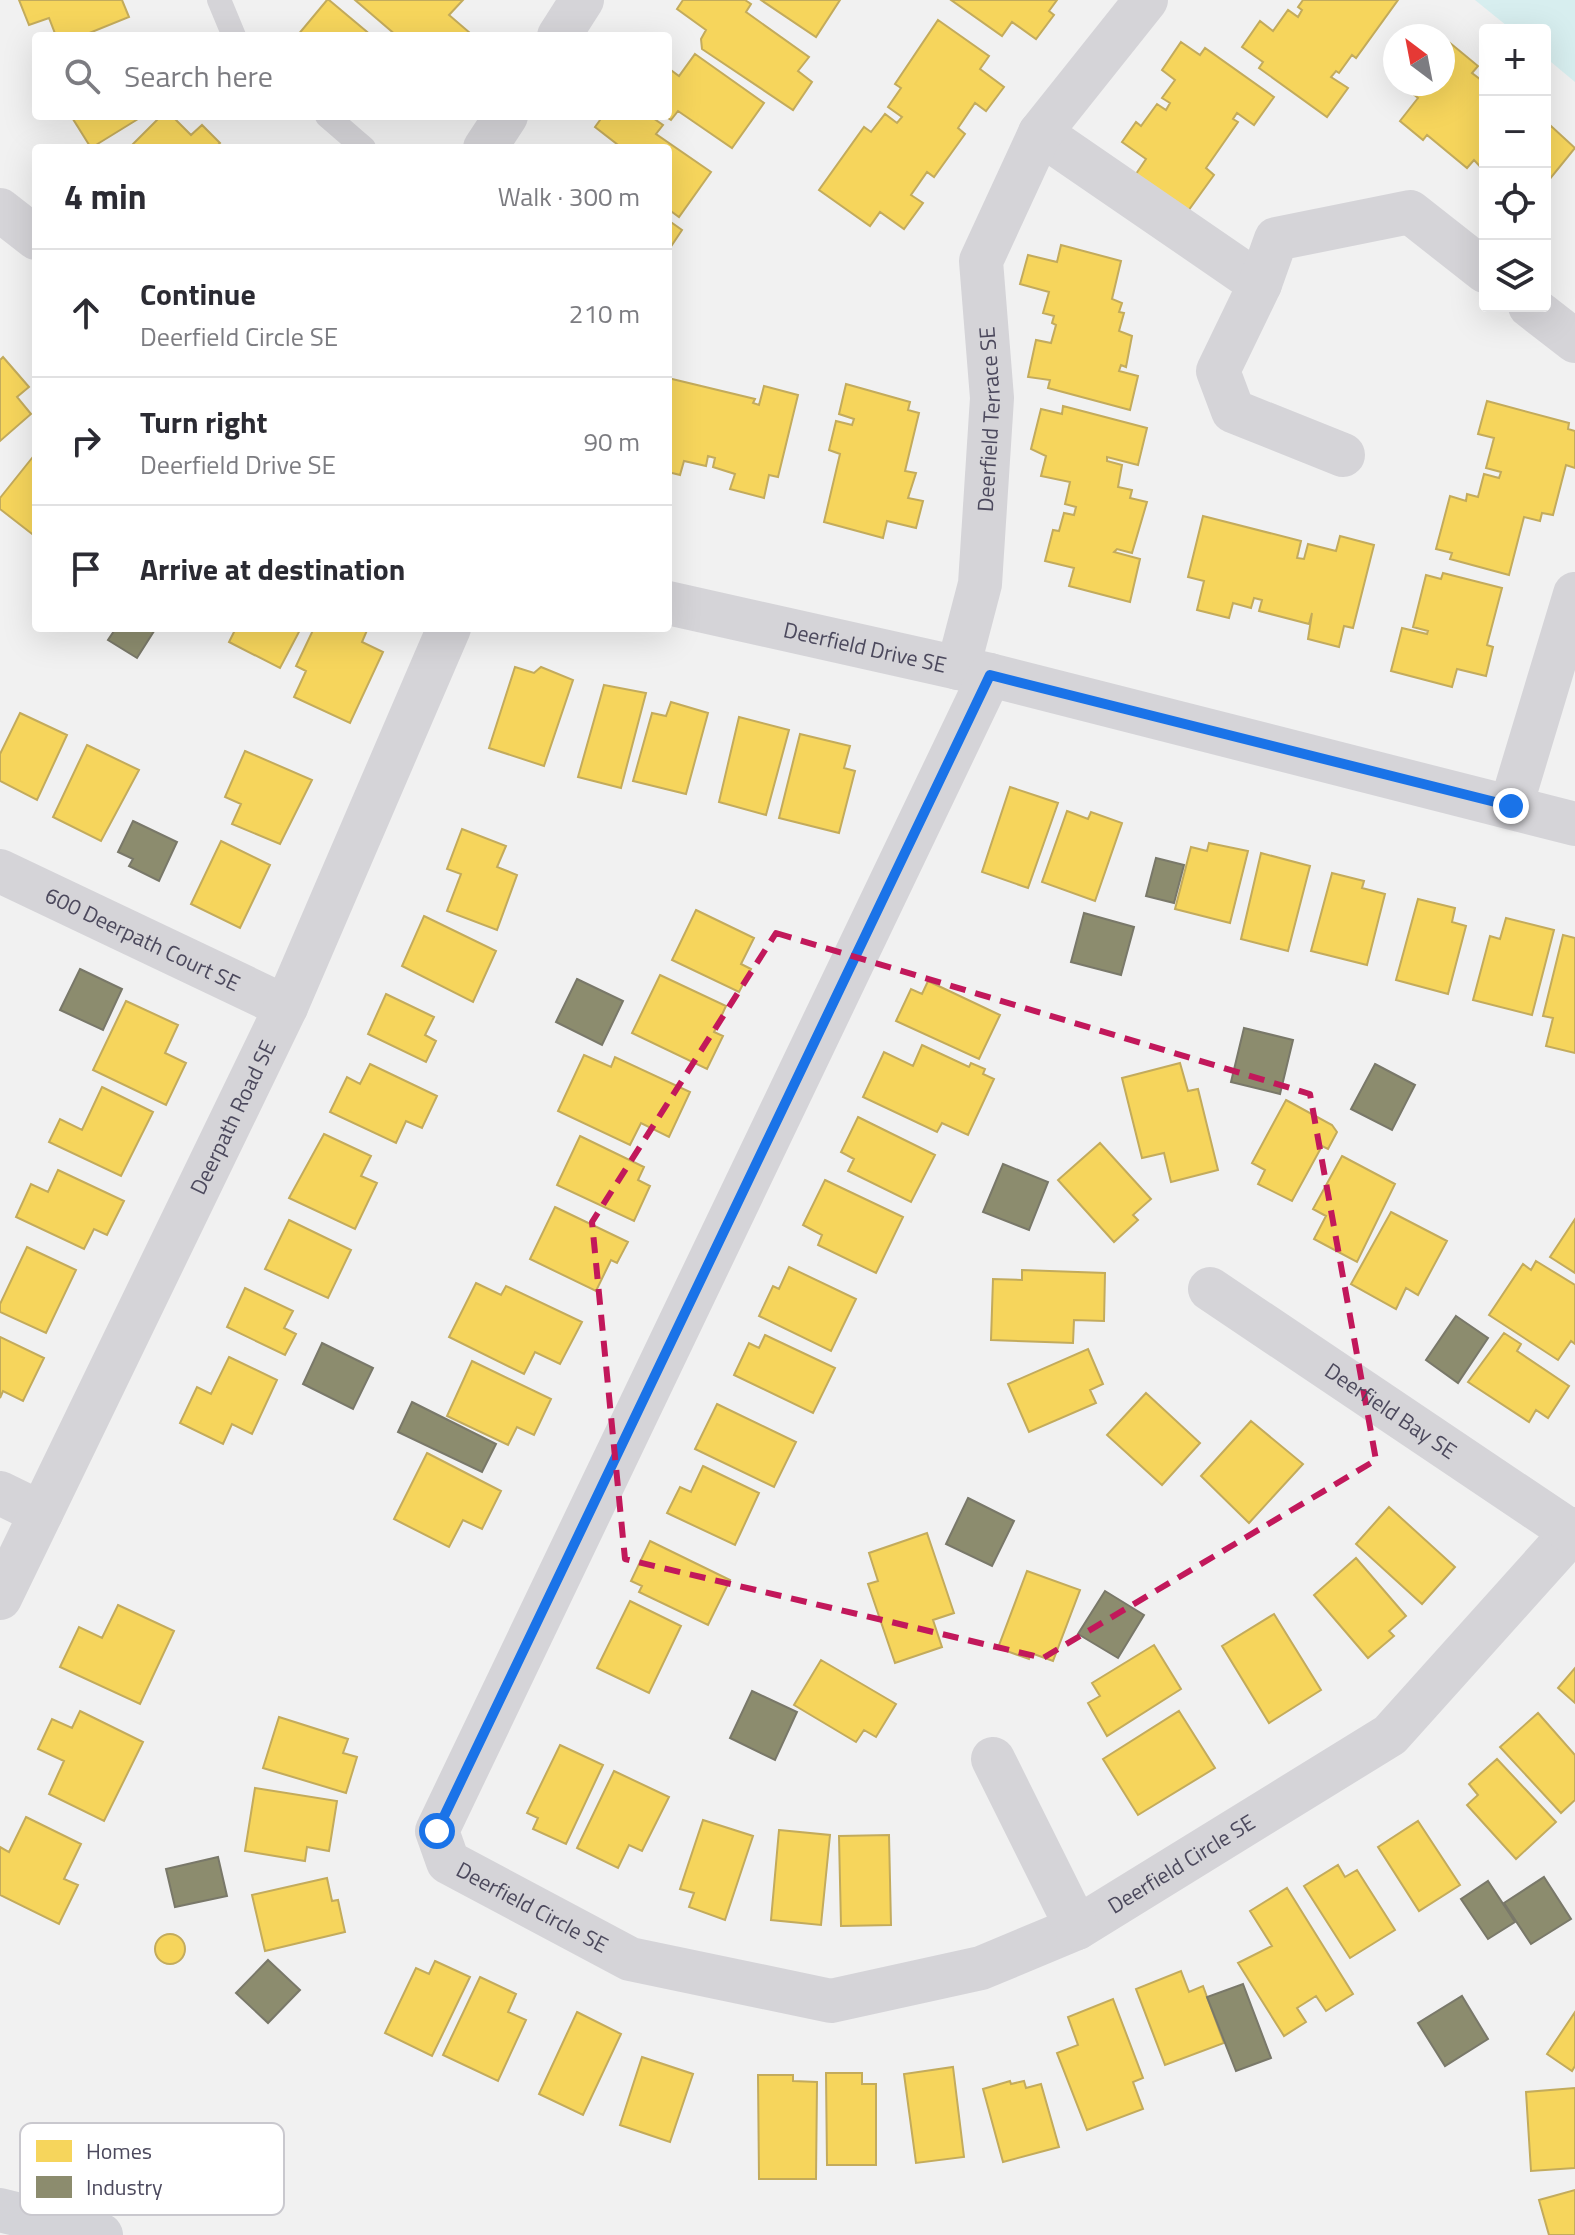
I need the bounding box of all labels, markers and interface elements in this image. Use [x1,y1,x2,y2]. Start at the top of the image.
north arrow [1383,24,1455,96]
map controls [1479,24,1551,312]
button: + [1479,24,1551,96]
search box [32,32,672,120]
text: Search here [124,53,273,99]
icon: search [60,54,104,98]
button: − [1479,96,1551,168]
button: locate [1479,168,1551,240]
text: 4 min [64,170,147,222]
text: Walk · 300 m [498,177,640,216]
button: layers [1479,240,1551,312]
text: Continue [140,271,256,317]
icon: ahead [64,291,108,335]
text: 210 m [569,294,640,333]
text: Deerfield Circle SE [140,317,338,356]
street label: Deerfield Terrace SE [968,325,1009,513]
text: Turn right [140,399,268,445]
icon: right [64,419,108,463]
text: 90 m [583,422,640,461]
text: Deerfield Drive SE [140,445,336,484]
text: Arrive at destination [140,546,405,592]
icon: arrive [64,547,108,591]
street label: Deerfield Drive SE [780,612,950,682]
route end [1493,788,1529,824]
street label: 600 Deerpath Court SE [40,878,246,1000]
street label: Deerpath Road SE [181,1034,284,1200]
street label: Deerfield Bay SE [1318,1354,1464,1467]
street label: Deerfield Circle SE [1101,1805,1262,1922]
route start [419,1813,455,1849]
street label: Deerfield Circle SE [450,1853,614,1961]
legend [20,2123,284,2215]
text: Homes [86,2134,152,2168]
text: Industry [86,2170,163,2204]

